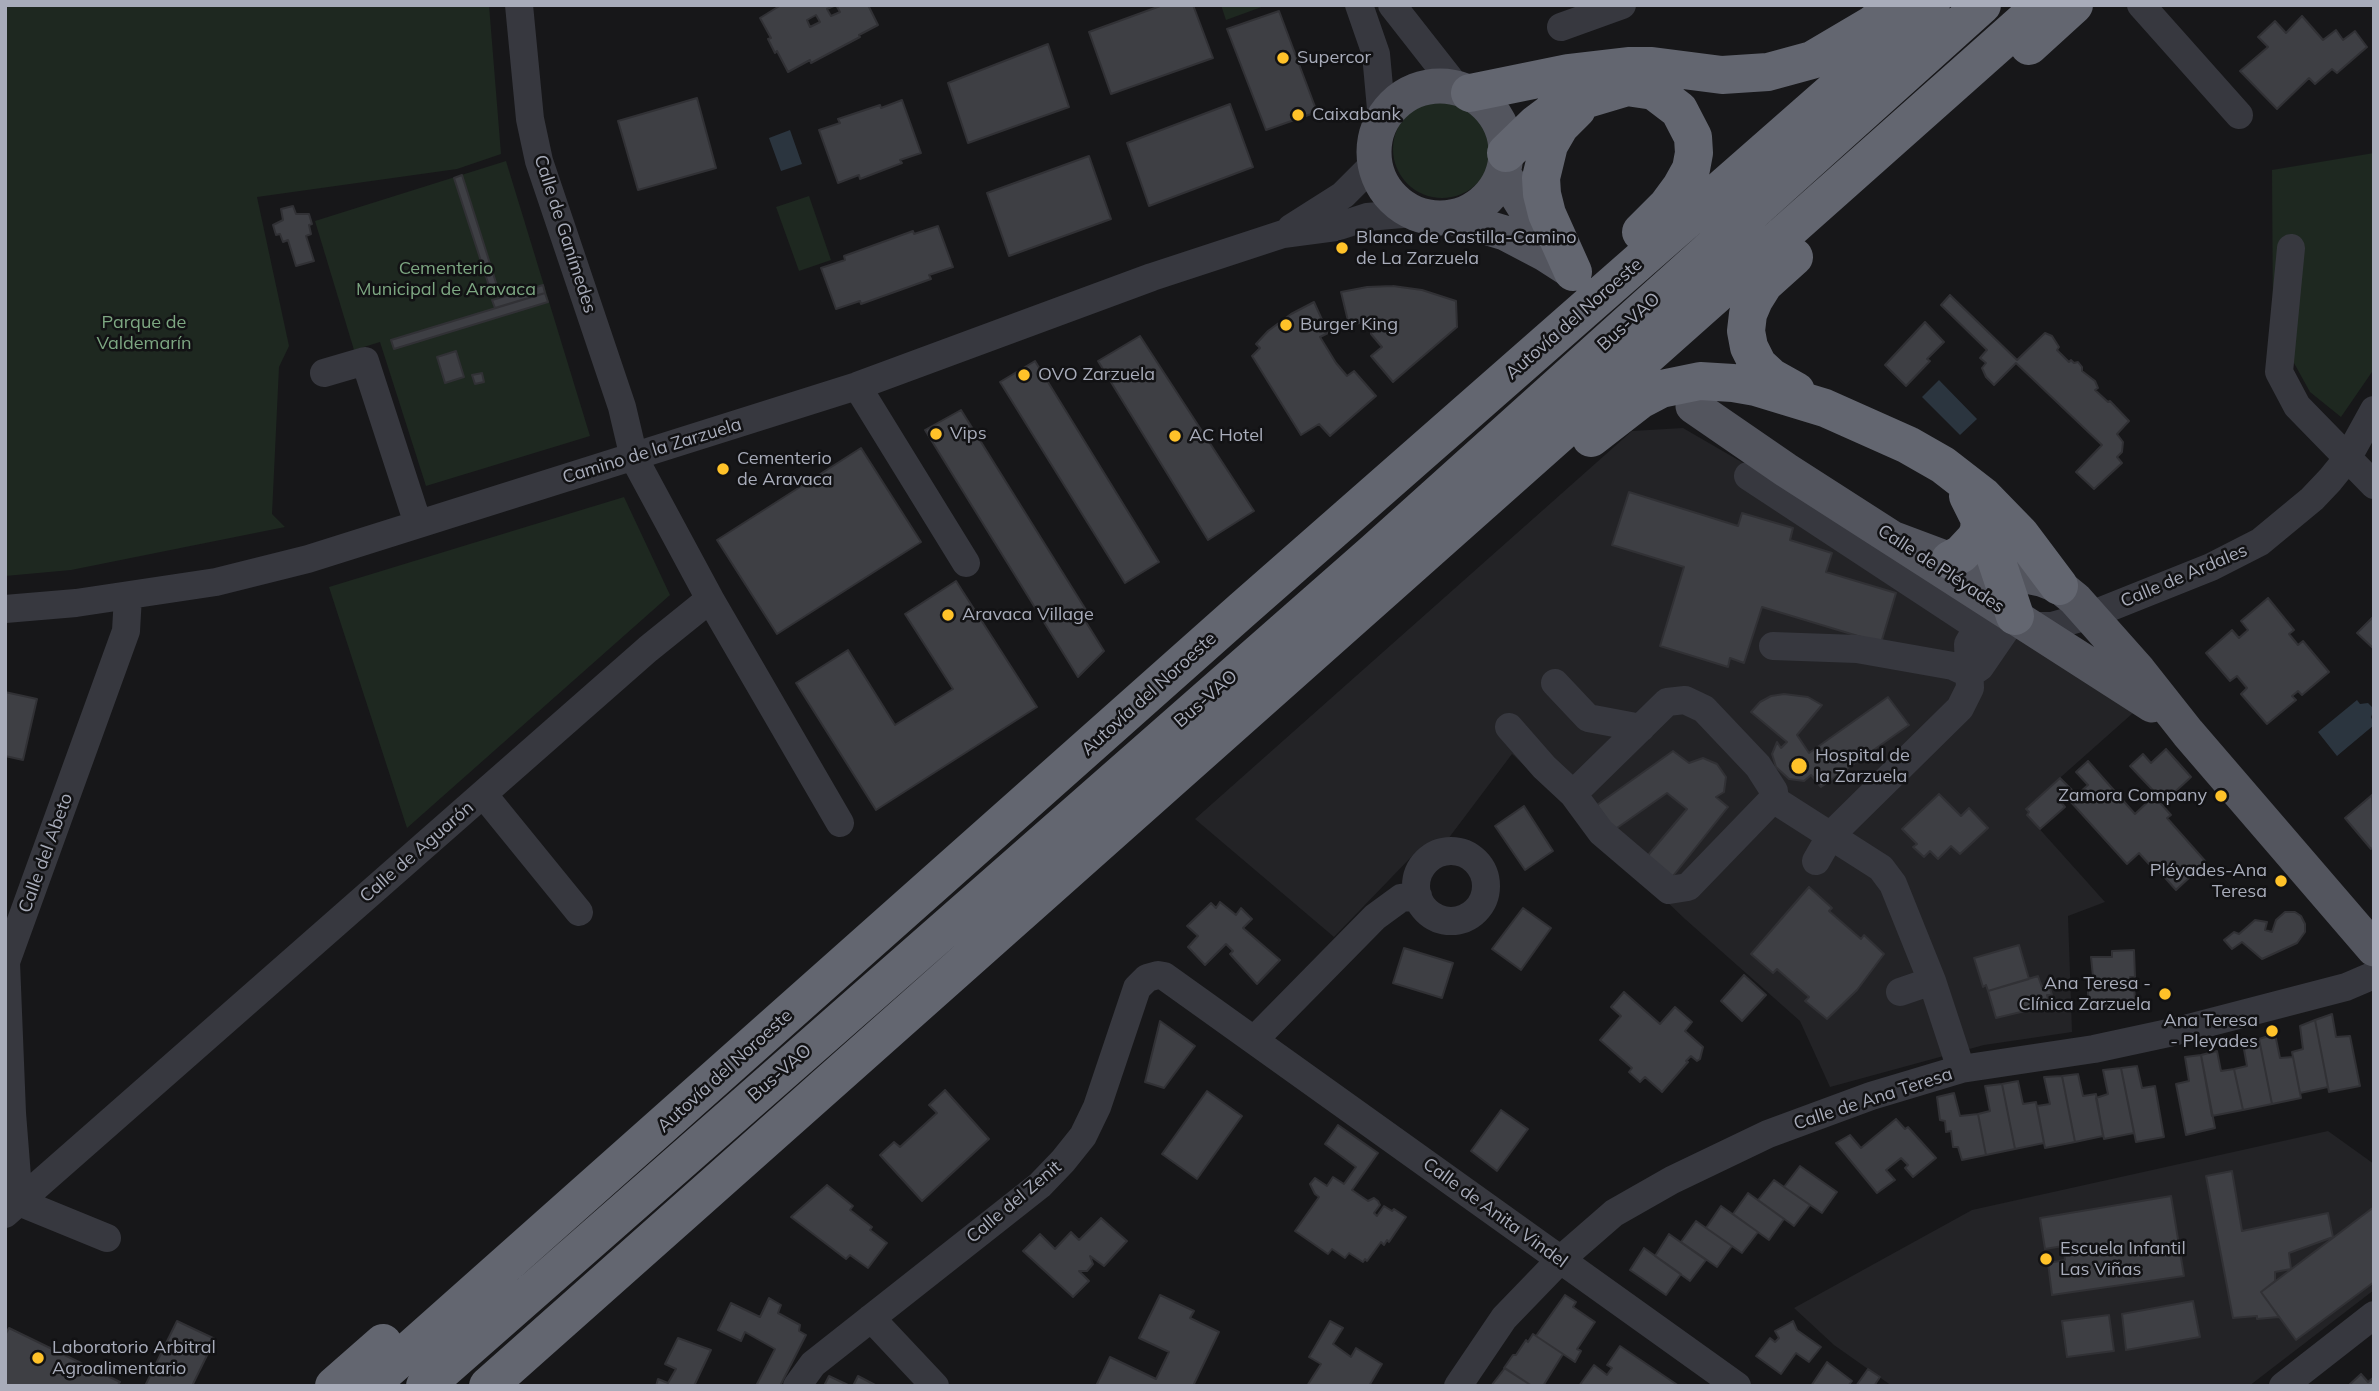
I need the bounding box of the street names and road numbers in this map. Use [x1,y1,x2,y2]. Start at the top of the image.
street label: Calle de Ganímedes [529,152,601,316]
street label: Autovía del Noroeste [1501,254,1647,384]
street label: Bus-VAO [1593,288,1665,356]
street label: Camino de la Zarzuela [560,413,744,489]
street label: Calle de Pléyades [1874,520,2008,618]
street label: Calle de Ardales [2117,540,2251,612]
street label: Autovía del Noroeste [1077,628,1221,760]
street label: Bus-VAO [1170,666,1242,732]
street label: Calle del Abeto [14,790,78,916]
street label: Calle de Aguarón [356,797,478,907]
street label: Autovía del Noroeste [653,1005,797,1137]
street label: Bus-VAO [744,1040,816,1106]
street label: Calle de Ana Teresa [1791,1063,1955,1135]
street label: Calle de Anita Vindel [1419,1153,1571,1273]
street label: Calle del Zenit [962,1156,1066,1248]

